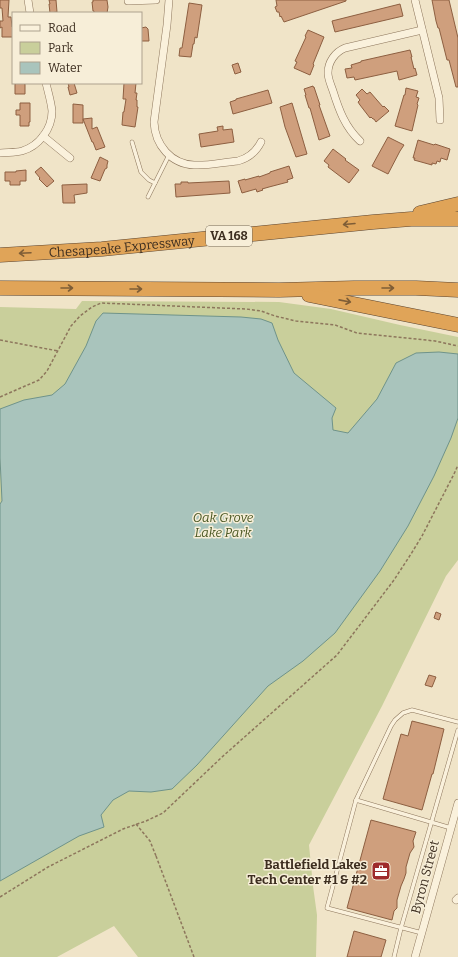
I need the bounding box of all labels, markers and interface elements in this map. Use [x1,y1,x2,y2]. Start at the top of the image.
legend [12,12,142,84]
text: Road [48,21,76,35]
text: Park [48,41,74,55]
text: Water [48,61,83,75]
one-way arrow [343,220,356,228]
road number: VA 168 [206,226,252,246]
street label: Chesapeake Expressway [48,232,195,260]
one-way arrow [19,250,32,257]
one-way arrow [60,284,73,292]
one-way arrow [381,284,394,292]
one-way arrow [129,285,142,293]
one-way arrow [338,298,351,306]
park label: Oak Grove Lake Park [193,510,254,540]
street label: Byron Street [408,838,442,915]
place label: Battlefield Lakes Tech Center #1 & #2 [247,857,367,887]
office icon: Battlefield Lakes Tech Center #1 & #2 [370,860,392,882]

